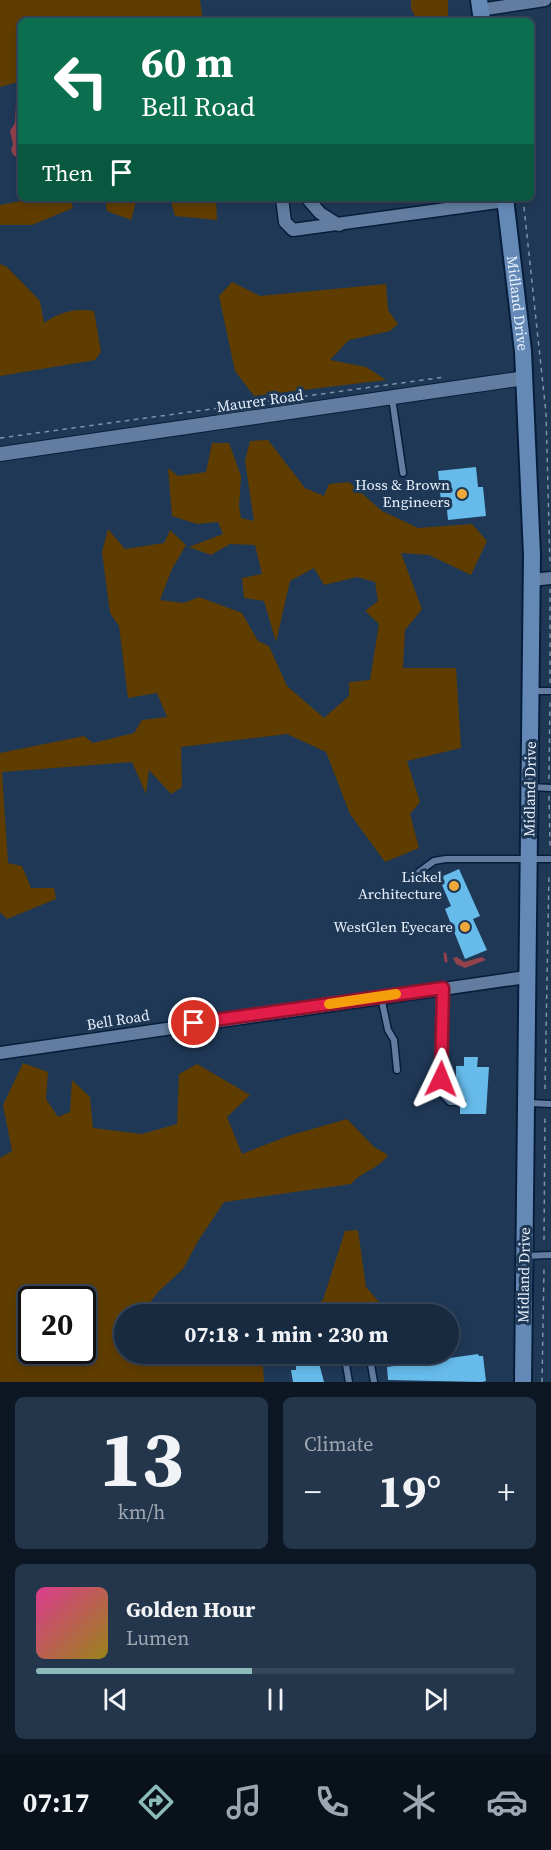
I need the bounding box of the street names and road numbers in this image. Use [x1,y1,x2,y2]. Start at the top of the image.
street label: Midland Drive [502,254,534,352]
street label: Maurer Road [215,384,305,417]
street label: Midland Drive [518,741,541,837]
street label: Bell Road [85,1004,151,1035]
street label: Midland Drive [512,1227,535,1323]

